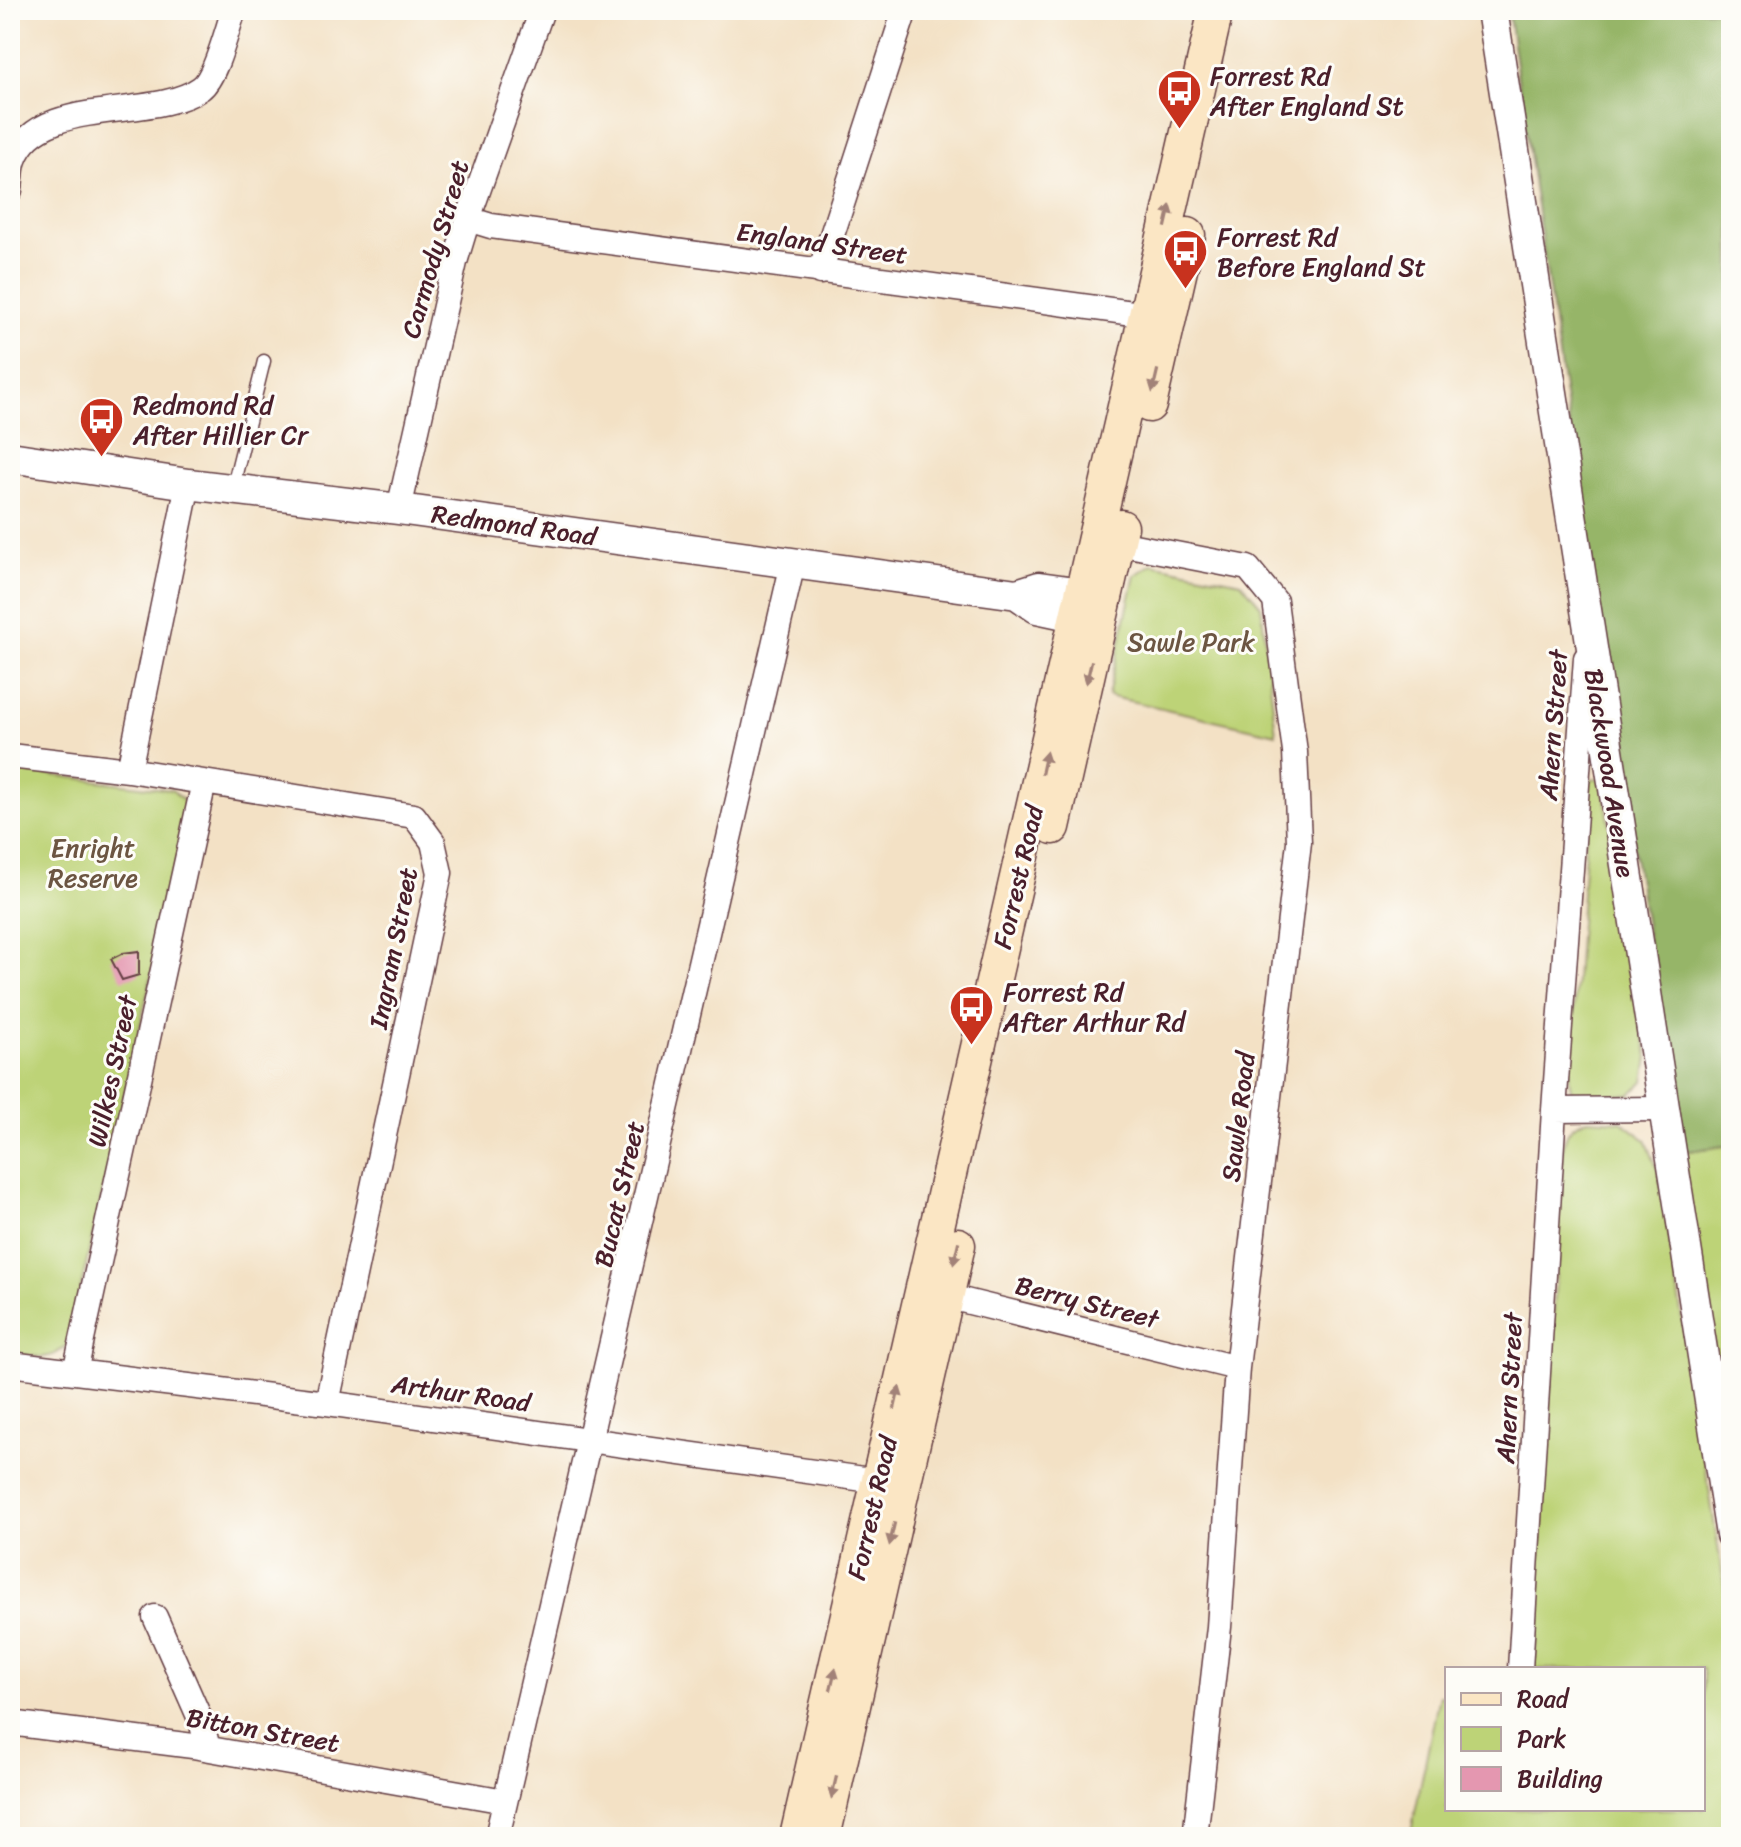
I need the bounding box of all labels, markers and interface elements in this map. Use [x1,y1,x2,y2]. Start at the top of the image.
place label: Forrest Rd After England St [1209,53,1404,129]
bus stop icon: Forrest Rd After England St [1155,67,1203,130]
street label: Carmody Street [388,154,482,344]
one-way arrow [1163,203,1175,228]
street label: England Street [734,208,910,278]
place label: Forrest Rd Before England St [1217,214,1426,290]
bus stop icon: Forrest Rd Before England St [1162,228,1210,291]
one-way arrow [1148,369,1161,394]
place label: Redmond Rd After Hillier Cr [132,382,309,458]
bus stop icon: Redmond Rd After Hillier Cr [78,396,126,459]
street label: Redmond Road [429,491,602,560]
park label: Sawle Park [1127,619,1255,665]
street label: Ahern Street [1525,646,1581,803]
one-way arrow [1083,660,1095,685]
street label: Blackwood Avenue [1571,665,1649,881]
one-way arrow [1038,750,1051,775]
street label: Forrest Road [979,798,1057,953]
park label: Enright Reserve [48,825,138,901]
street label: Ingram Street [355,863,431,1034]
place label: Forrest Rd After Arthur Rd [1002,969,1188,1045]
bus stop icon: Forrest Rd After Arthur Rd [948,983,996,1046]
street label: Wilkes Street [73,989,151,1151]
street label: Sawle Road [1207,1047,1269,1184]
street label: Bucat Street [580,1116,658,1272]
one-way arrow [949,1241,962,1266]
street label: Berry Street [1010,1262,1165,1342]
street label: Ahern Street [1482,1310,1536,1466]
street label: Arthur Road [388,1360,536,1426]
one-way arrow [891,1386,904,1411]
street label: Forrest Road [833,1429,911,1584]
one-way arrow [885,1522,898,1547]
one-way arrow [827,1666,840,1691]
legend [1445,1667,1705,1811]
text: Road [1517,1678,1571,1720]
street label: Bitton Street [183,1694,343,1766]
text: Park [1517,1718,1566,1760]
text: Building [1517,1758,1603,1800]
one-way arrow [827,1775,840,1800]

